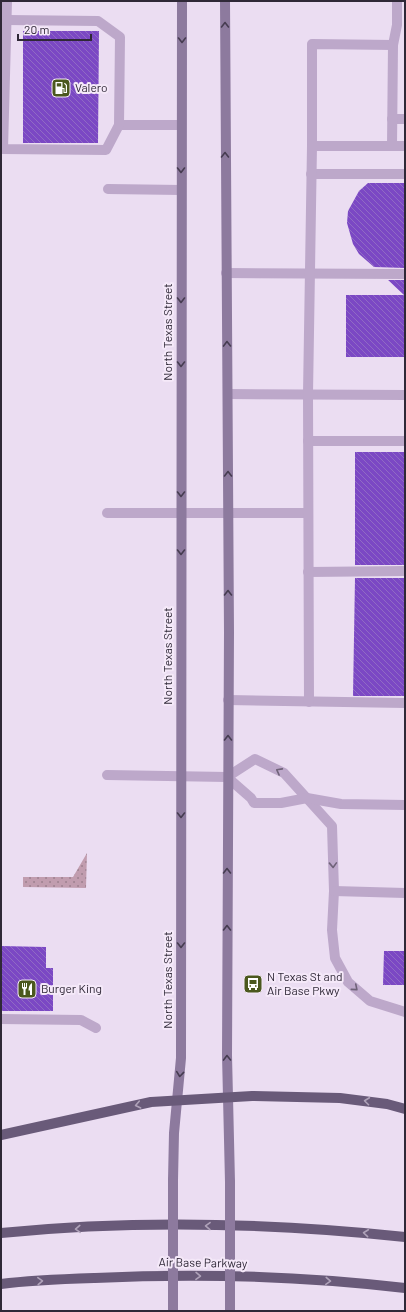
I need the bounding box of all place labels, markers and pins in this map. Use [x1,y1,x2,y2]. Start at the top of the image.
fuel station icon: Valero [50,77,72,99]
place label: Valero [75,80,108,94]
place label: N Texas St and Air Base Pkwy [267,969,343,997]
bus stop icon: N Texas St and Air Base Pkwy [242,973,264,995]
restaurant icon: Burger King [16,978,38,1000]
place label: Burger King [41,981,102,995]

